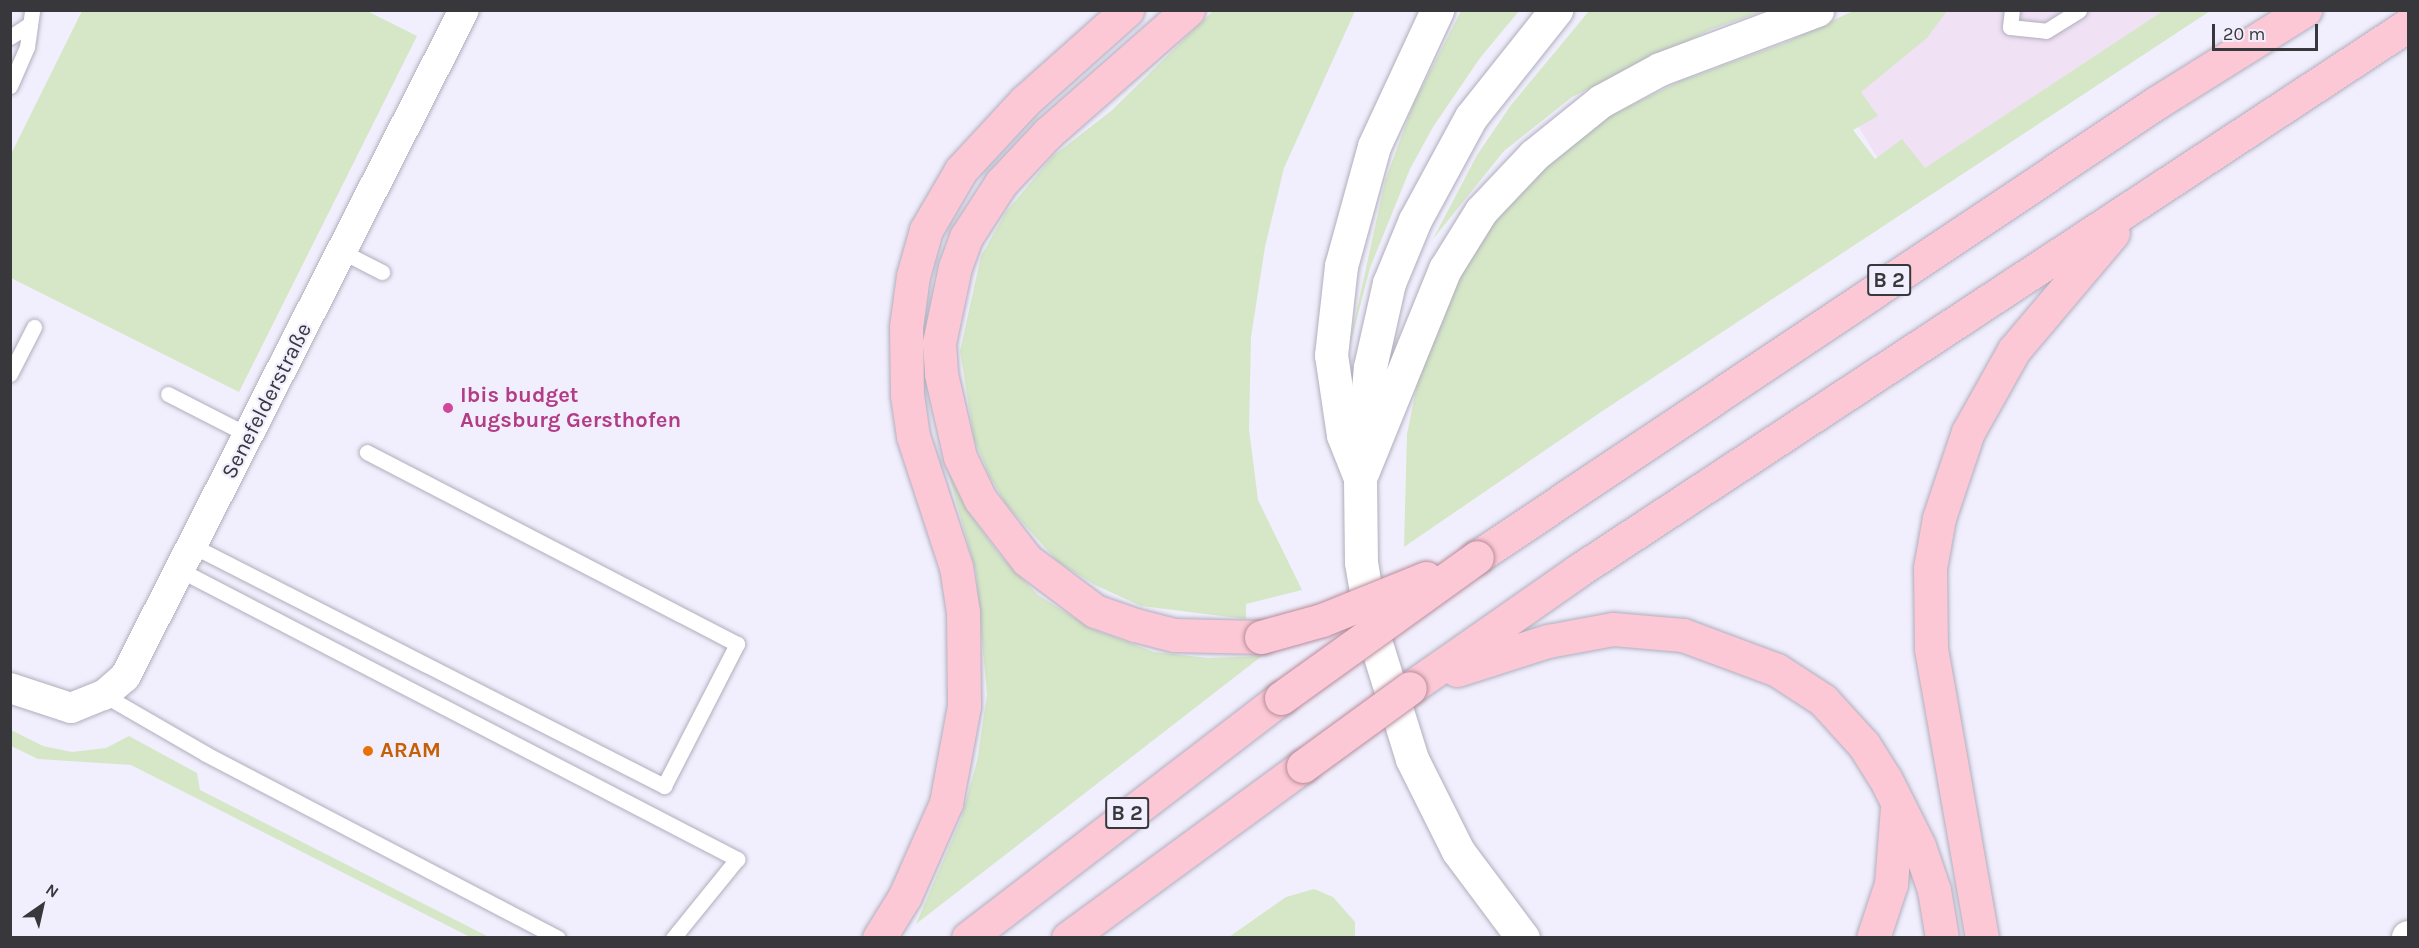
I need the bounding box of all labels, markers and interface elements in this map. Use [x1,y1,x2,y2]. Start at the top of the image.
scale bar [2215,12,2322,50]
text: 20 m [2223,23,2265,45]
road number: B 2 [1866,262,1912,298]
street label: Senefelderstraße [216,319,318,483]
place label: Ibis budget Augsburg Gersthofen [460,382,681,434]
marker: Ibis budget Augsburg Gersthofen [441,401,455,415]
place label: ARAM [380,738,441,764]
marker: ARAM [361,744,375,758]
road number: B 2 [1104,795,1150,831]
north arrow [12,876,72,936]
text: N [42,880,62,902]

